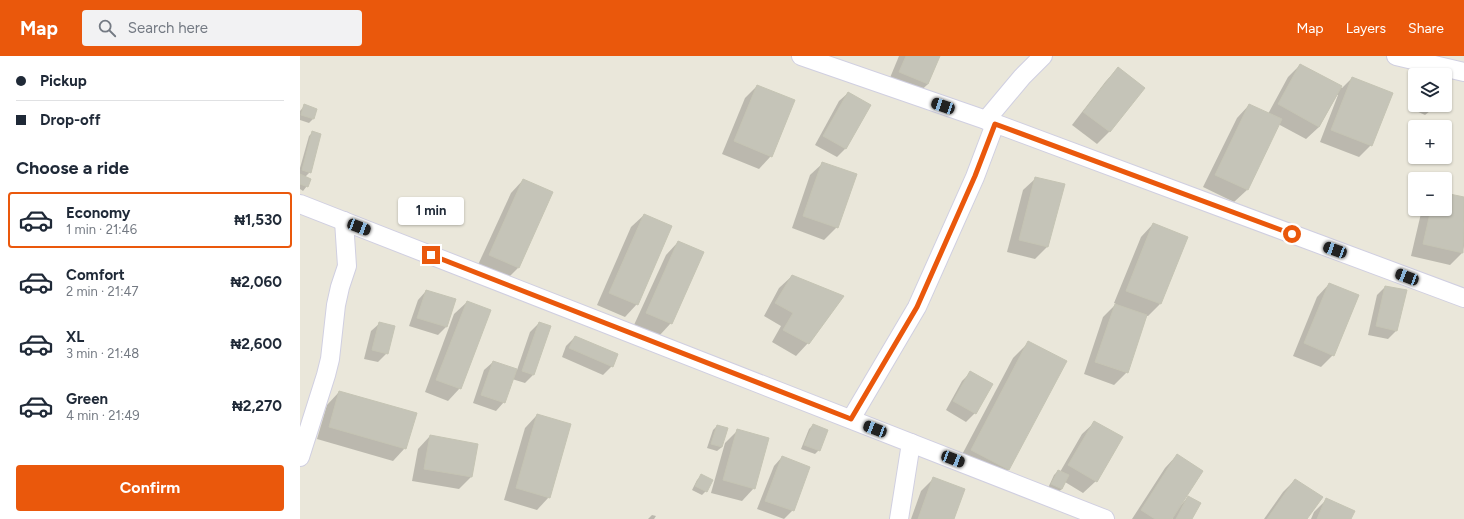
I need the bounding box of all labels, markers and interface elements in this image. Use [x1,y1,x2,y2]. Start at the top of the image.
search box [82,10,362,46]
text: Map [20,17,58,40]
icon: search [96,17,118,39]
text: Search here [128,19,208,37]
text: Map [1296,20,1324,37]
text: Layers [1346,20,1386,37]
text: Share [1408,20,1444,37]
map controls [1408,68,1452,216]
button: layers [1408,68,1452,112]
text: Pickup [40,72,87,90]
car [930,96,956,116]
text: Drop-off [40,111,101,129]
button: + [1408,120,1452,164]
text: Choose a ride [16,157,129,179]
button: − [1408,172,1452,216]
callout: 1 min [398,197,464,225]
icon: car [18,202,54,238]
text: 1 min [416,203,446,218]
text: Economy [66,204,131,222]
text: ₦1,530 [234,211,282,229]
car [346,217,372,237]
text: 1 min · 21:46 [66,222,137,237]
route start [1283,225,1301,243]
car [1322,240,1348,260]
route end [422,246,440,264]
icon: car [18,264,54,300]
text: Comfort [66,266,125,284]
car [1394,267,1420,287]
text: ₦2,060 [230,273,282,291]
text: 2 min · 21:47 [66,284,139,299]
icon: car [18,326,54,362]
text: XL [66,328,84,346]
text: ₦2,600 [230,335,282,353]
text: 3 min · 21:48 [66,346,139,361]
icon: car [18,388,54,424]
text: Green [66,390,108,408]
text: ₦2,270 [232,397,282,415]
text: 4 min · 21:49 [66,408,140,423]
car [862,419,888,439]
car [940,449,966,469]
button: Confirm [16,465,284,511]

